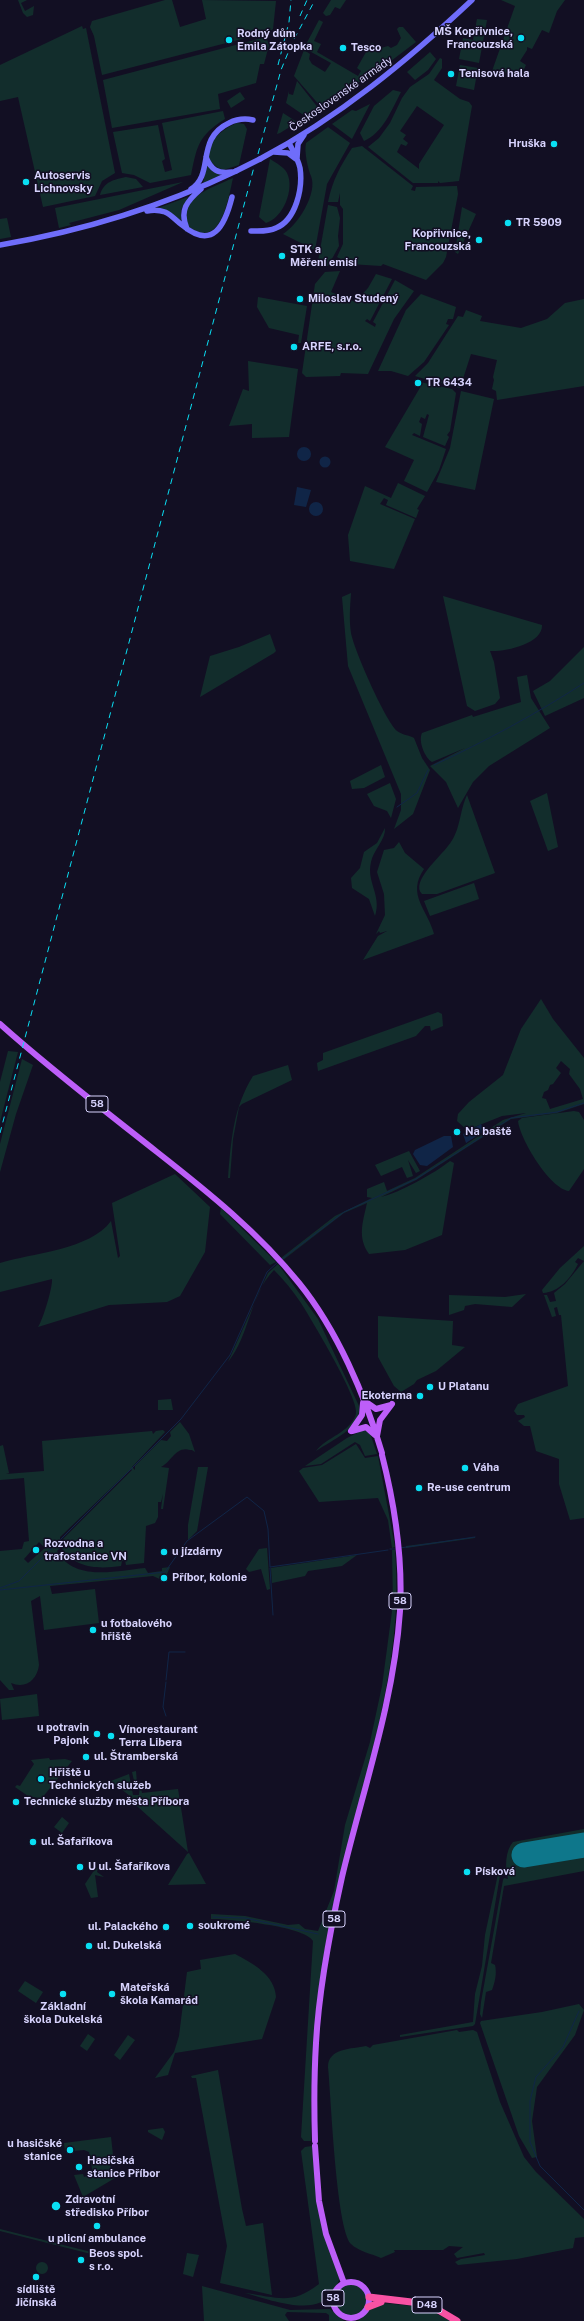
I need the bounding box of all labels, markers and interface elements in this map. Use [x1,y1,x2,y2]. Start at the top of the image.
place label: MŠ Kopřivnice, Francouzská [434,25,513,51]
place label: Rodný dům Emila Zátopka [237,27,312,53]
marker: MŠ Kopřivnice, Francouzská [516,33,526,43]
marker: Rodný dům Emila Zátopka [224,35,234,45]
place label: Tesco [351,41,381,55]
marker: Tesco [338,43,348,53]
street label: Československé armády [287,53,395,135]
place label: Tenisová hala [459,67,529,81]
marker: Tenisová hala [446,69,456,79]
place label: Hruška [508,137,546,151]
marker: Hruška [549,139,559,149]
place label: Autoservis Lichnovsky [34,169,93,195]
marker: Autoservis Lichnovsky [21,177,31,187]
place label: TR 5909 [516,216,562,230]
marker: TR 5909 [503,218,513,228]
place label: Kopřivnice, Francouzská [404,227,471,253]
marker: Kopřivnice, Francouzská [474,235,484,245]
place label: STK a Měření emisí [290,243,357,269]
marker: STK a Měření emisí [277,251,287,261]
place label: Miloslav Studený [308,292,398,306]
marker: Miloslav Studený [295,294,305,304]
place label: ARFE, s.r.o. [302,340,362,354]
marker: ARFE, s.r.o. [289,342,299,352]
place label: TR 6434 [426,376,472,390]
marker: TR 6434 [413,378,423,388]
road number: 58 [86,1096,108,1112]
place label: Na baště [465,1125,512,1139]
marker: Na baště [452,1127,462,1137]
place label: U Platanu [438,1380,489,1394]
marker: U Platanu [425,1382,435,1392]
place label: Ekoterma [362,1389,412,1403]
marker: Ekoterma [415,1391,425,1401]
place label: Váha [473,1461,499,1475]
marker: Váha [460,1463,470,1473]
place label: Re-use centrum [427,1481,511,1495]
marker: Re-use centrum [414,1483,424,1493]
place label: Rozvodna a trafostanice VN [44,1537,127,1563]
marker: Rozvodna a trafostanice VN [31,1545,41,1555]
place label: u jízdárny [172,1545,222,1559]
marker: u jízdárny [159,1547,169,1557]
place label: Příbor, kolonie [172,1571,247,1585]
marker: Příbor, kolonie [159,1573,169,1583]
road number: 58 [389,1593,411,1609]
place label: u fotbalového hřiště [101,1617,172,1643]
marker: u fotbalového hřiště [88,1625,98,1635]
place label: u potravin Pajonk [37,1721,89,1747]
place label: Vínorestaurant Terra Libera [119,1723,198,1749]
marker: u potravin Pajonk [92,1729,102,1739]
marker: Vínorestaurant Terra Libera [106,1731,116,1741]
place label: ul. Štramberská [94,1750,178,1764]
marker: ul. Štramberská [81,1752,91,1762]
place label: Hřiště u Technických služeb [49,1766,151,1792]
marker: Hřiště u Technických služeb [36,1774,46,1784]
place label: Technické služby města Příbora [24,1795,189,1809]
marker: Technické služby města Příbora [11,1797,21,1807]
place label: ul. Šafaříkova [41,1835,113,1849]
marker: ul. Šafaříkova [28,1837,38,1847]
place label: U ul. Šafaříkova [88,1860,170,1874]
marker: U ul. Šafaříkova [75,1862,85,1872]
place label: Písková [475,1865,515,1879]
marker: Písková [462,1867,472,1877]
road number: 58 [323,1911,345,1927]
place label: soukromé [198,1919,250,1933]
place label: ul. Palackého [88,1920,158,1934]
marker: soukromé [185,1921,195,1931]
marker: ul. Palackého [161,1922,171,1932]
place label: ul. Dukelská [97,1939,161,1953]
marker: ul. Dukelská [84,1941,94,1951]
place label: Mateřská škola Kamarád [120,1981,198,2007]
marker: Základní škola Dukelská [58,1989,68,1999]
marker: Mateřská škola Kamarád [107,1989,117,1999]
place label: Základní škola Dukelská [23,2000,103,2026]
place label: u hasičské stanice [7,2137,62,2163]
marker: u hasičské stanice [65,2145,75,2155]
place label: Hasičská stanice Příbor [87,2154,160,2180]
marker: Hasičská stanice Příbor [74,2162,84,2172]
place label: Zdravotní středisko Příbor [65,2193,149,2219]
marker: Zdravotní středisko Příbor [50,2200,62,2212]
marker: u plicní ambulance [92,2221,102,2231]
place label: u plicní ambulance [48,2232,146,2246]
place label: Beos spol. s r.o. [89,2247,143,2273]
marker: Beos spol. s r.o. [76,2255,86,2265]
marker: sídliště Jičínská [31,2272,41,2282]
place label: sídliště Jičínská [15,2283,57,2309]
road number: 58 [322,2290,344,2306]
road number: D48 [412,2297,442,2313]

